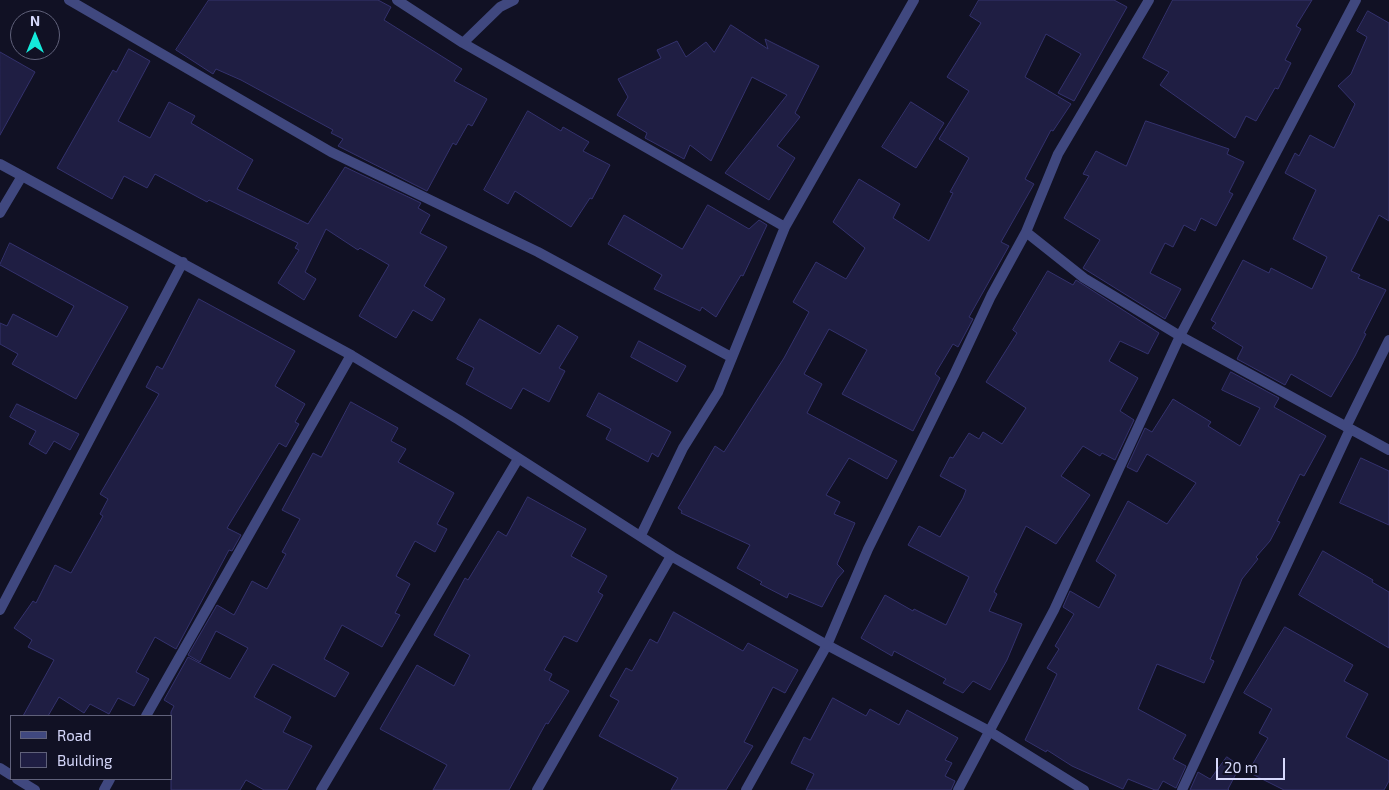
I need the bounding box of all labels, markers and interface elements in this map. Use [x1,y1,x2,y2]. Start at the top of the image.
north arrow [10,10,60,60]
text: N [30,12,40,29]
legend [10,715,172,780]
text: Road [57,726,92,744]
scale bar [1219,748,1288,780]
text: Building [57,751,112,769]
text: 20 m [1224,758,1258,776]

